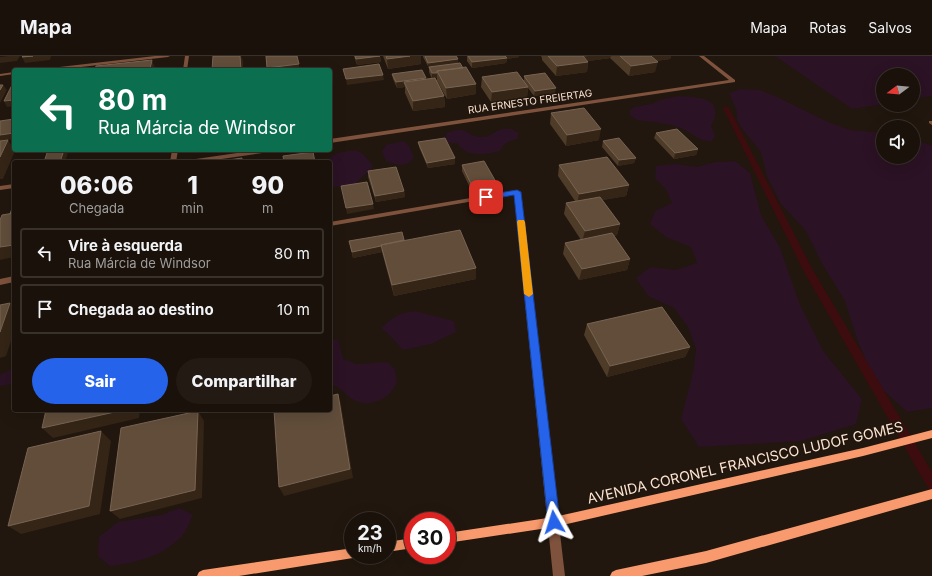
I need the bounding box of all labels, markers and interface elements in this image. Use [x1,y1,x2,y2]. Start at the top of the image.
text: Mapa [20,16,72,39]
text: Mapa [750,19,787,36]
text: Rotas [809,19,846,36]
text: Salvos [868,19,912,36]
north arrow [876,68,920,112]
map controls [876,68,920,164]
text: 80 m [98,83,167,117]
icon: left [32,84,84,136]
street label: RUA ERNESTO FREIERTAG [467,86,593,116]
text: Rua Márcia de Windsor [98,117,295,138]
button: sound [876,120,920,164]
text: 06:06 [60,171,133,200]
text: 1 [187,171,198,200]
text: 90 [252,171,284,200]
pin [469,180,503,214]
icon: arrive [475,186,497,208]
text: Chegada [69,200,124,216]
text: min [181,200,204,216]
text: m [262,200,273,216]
text: Vire à esquerda [68,236,183,255]
icon: left [34,242,56,264]
text: 80 m [274,244,310,263]
text: Rua Márcia de Windsor [68,255,211,271]
icon: arrive [34,298,56,320]
text: Chegada ao destino [68,300,214,319]
text: 10 m [277,300,310,319]
button: Sair [32,358,168,404]
button: Compartilhar [176,358,312,404]
street label: AVENIDA CORONEL FRANCISCO LUDOF GOMES [585,417,905,507]
position arrow [533,501,575,543]
speed limit sign: 30 [404,512,456,564]
text: 23 [357,521,383,545]
text: km/h [358,542,382,554]

